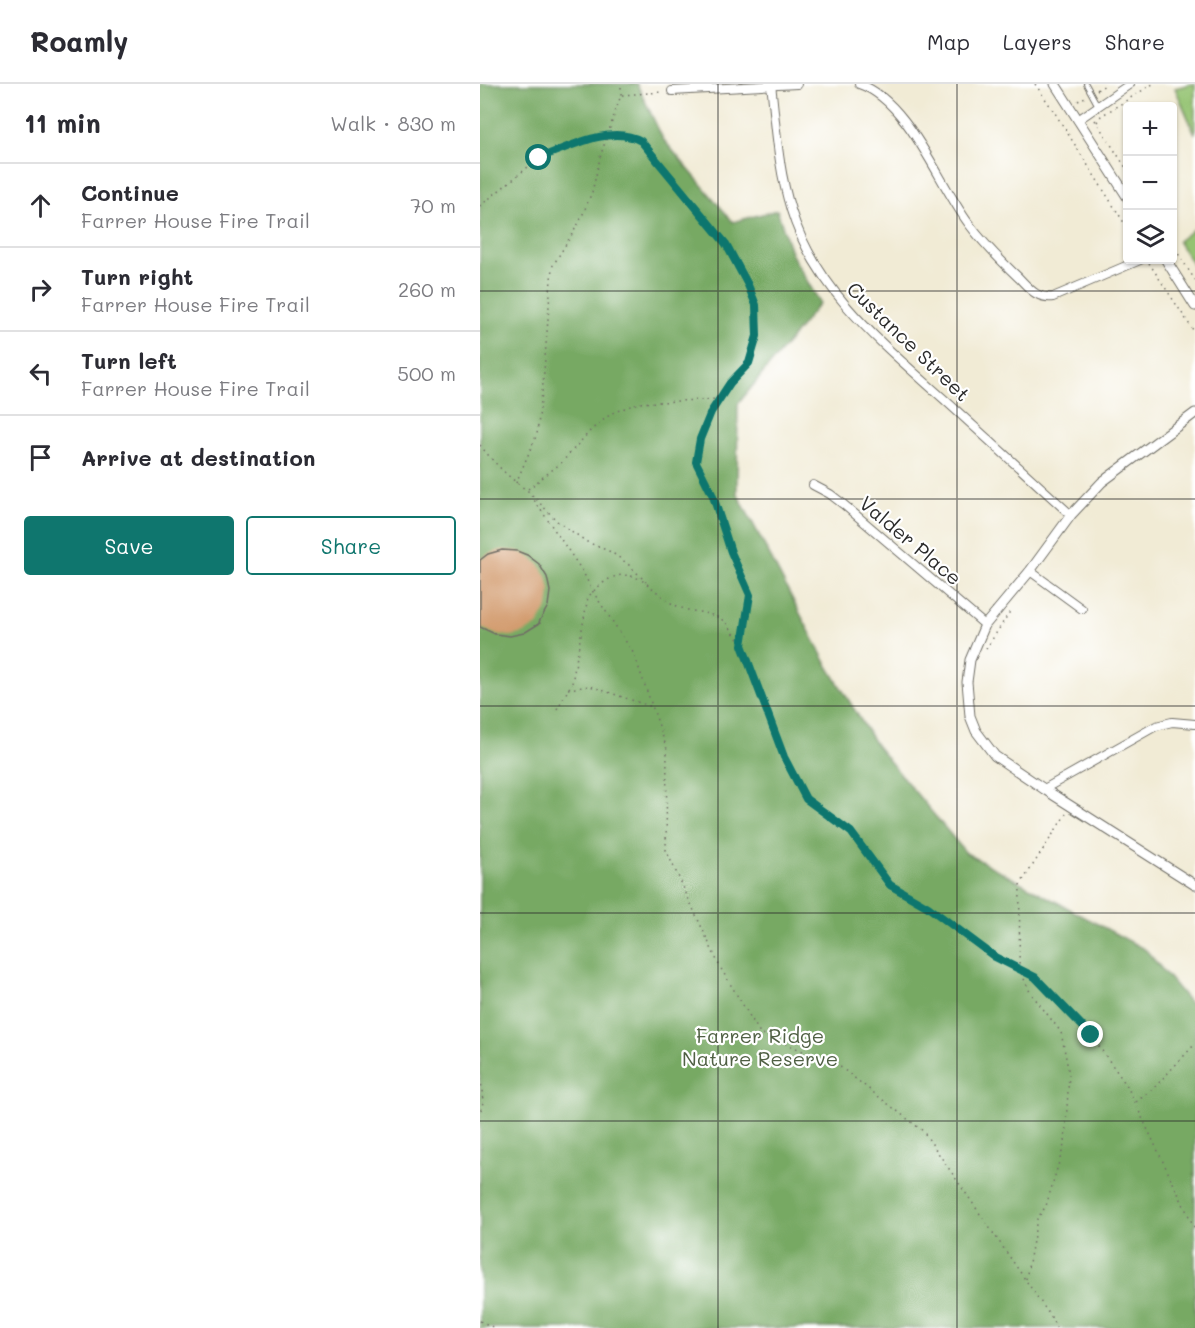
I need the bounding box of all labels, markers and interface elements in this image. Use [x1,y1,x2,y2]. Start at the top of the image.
text: Roamly [30,23,129,59]
text: Map [927,28,970,55]
text: Layers [1003,28,1072,55]
text: Share [1105,28,1165,55]
map controls [1123,102,1177,264]
button: + [1123,102,1177,156]
text: 11 min [24,106,101,140]
text: Walk · 830 m [330,110,456,136]
route start [525,144,551,170]
button: − [1123,156,1177,210]
text: Continue [81,178,179,207]
icon: ahead [24,189,57,222]
text: 70 m [410,192,456,218]
text: Farrer House Fire Trail [81,207,310,233]
button: layers [1123,210,1177,264]
text: Turn right [81,262,193,291]
icon: right [24,273,57,306]
text: 260 m [398,276,456,302]
street label: Custance Street [842,276,976,406]
text: Farrer House Fire Trail [81,291,310,317]
text: Turn left [81,346,177,375]
icon: left [24,357,57,390]
text: 500 m [397,360,456,386]
text: Farrer House Fire Trail [81,375,310,401]
icon: arrive [24,441,57,474]
text: Arrive at destination [81,443,316,472]
street label: Valder Place [855,490,967,590]
button: Save [24,516,234,575]
button: Share [246,516,456,575]
route end [1077,1021,1103,1047]
park label: Farrer Ridge Nature Reserve [682,1022,838,1071]

